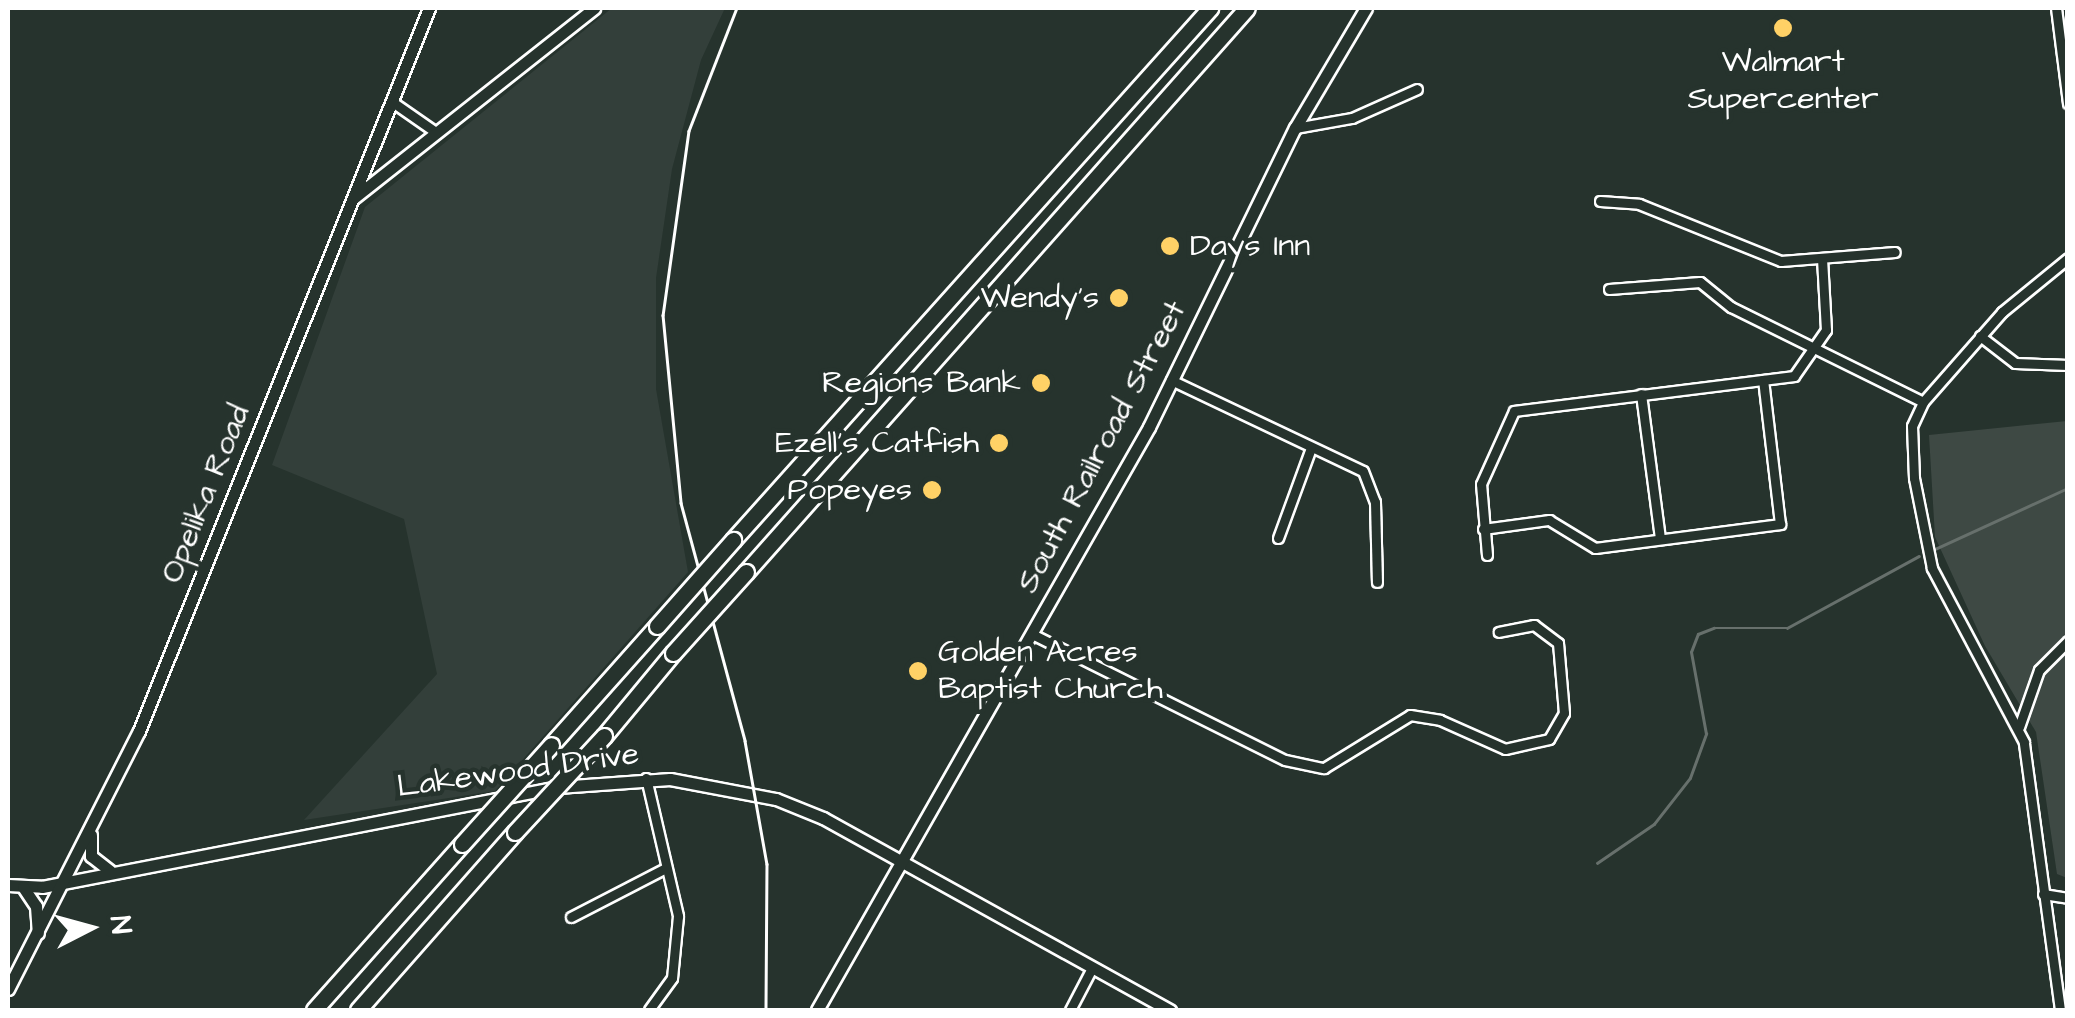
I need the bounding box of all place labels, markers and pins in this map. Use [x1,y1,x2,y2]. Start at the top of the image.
marker: Walmart Supercenter [1772,17,1794,39]
place label: Walmart Supercenter [1687,44,1879,119]
place label: Days Inn [1190,227,1310,265]
marker: Days Inn [1159,235,1181,257]
place label: Wendy's [980,279,1099,317]
marker: Wendy's [1108,287,1130,309]
place label: Regions Bank [822,364,1021,402]
marker: Regions Bank [1030,372,1052,394]
place label: Ezell's Catfish [775,424,979,462]
marker: Ezell's Catfish [988,432,1010,454]
place label: Popeyes [788,471,912,509]
marker: Popeyes [921,479,943,501]
place label: Golden Acres Baptist Church [938,634,1163,709]
marker: Golden Acres Baptist Church [907,660,929,682]

